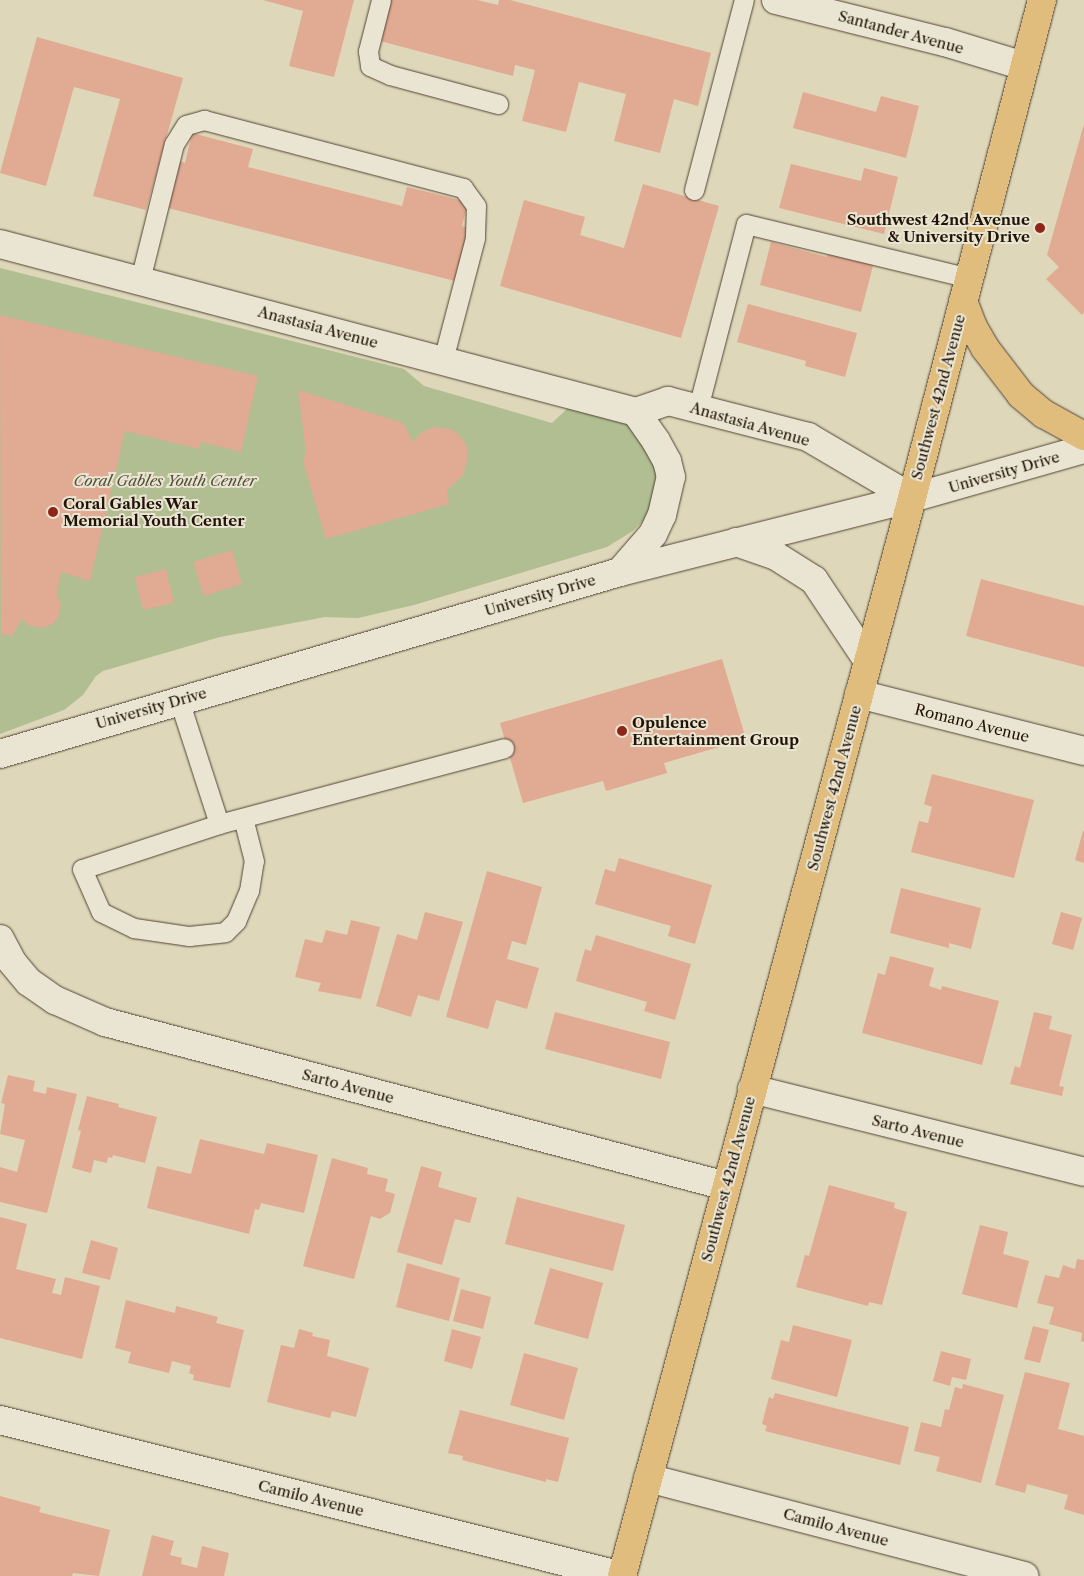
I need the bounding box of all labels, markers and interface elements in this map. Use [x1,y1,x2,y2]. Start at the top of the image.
street label: Santander Avenue [836,6,966,58]
place label: Southwest 42nd Avenue & University Drive [846,210,1030,245]
marker: Southwest 42nd Avenue & University Drive [1034,222,1046,234]
street label: Anastasia Avenue [256,302,380,352]
street label: Southwest 42nd Avenue [907,312,969,482]
street label: Anastasia Avenue [688,398,812,450]
street label: University Drive [946,447,1062,497]
park label: Coral Gables Youth Center [73,472,257,490]
place label: Coral Gables War Memorial Youth Center [63,494,245,529]
marker: Coral Gables War Memorial Youth Center [47,506,59,518]
street label: University Drive [482,570,598,620]
street label: University Drive [93,683,209,733]
street label: Romano Avenue [913,700,1031,746]
street label: Southwest 42nd Avenue [803,703,865,873]
place label: Opulence Entertainment Group [632,713,799,748]
marker: Opulence Entertainment Group [616,725,628,737]
street label: Sarto Avenue [300,1065,396,1107]
street label: Southwest 42nd Avenue [697,1094,759,1264]
street label: Sarto Avenue [870,1111,966,1151]
street label: Camilo Avenue [256,1476,366,1520]
street label: Camilo Avenue [781,1504,891,1550]

